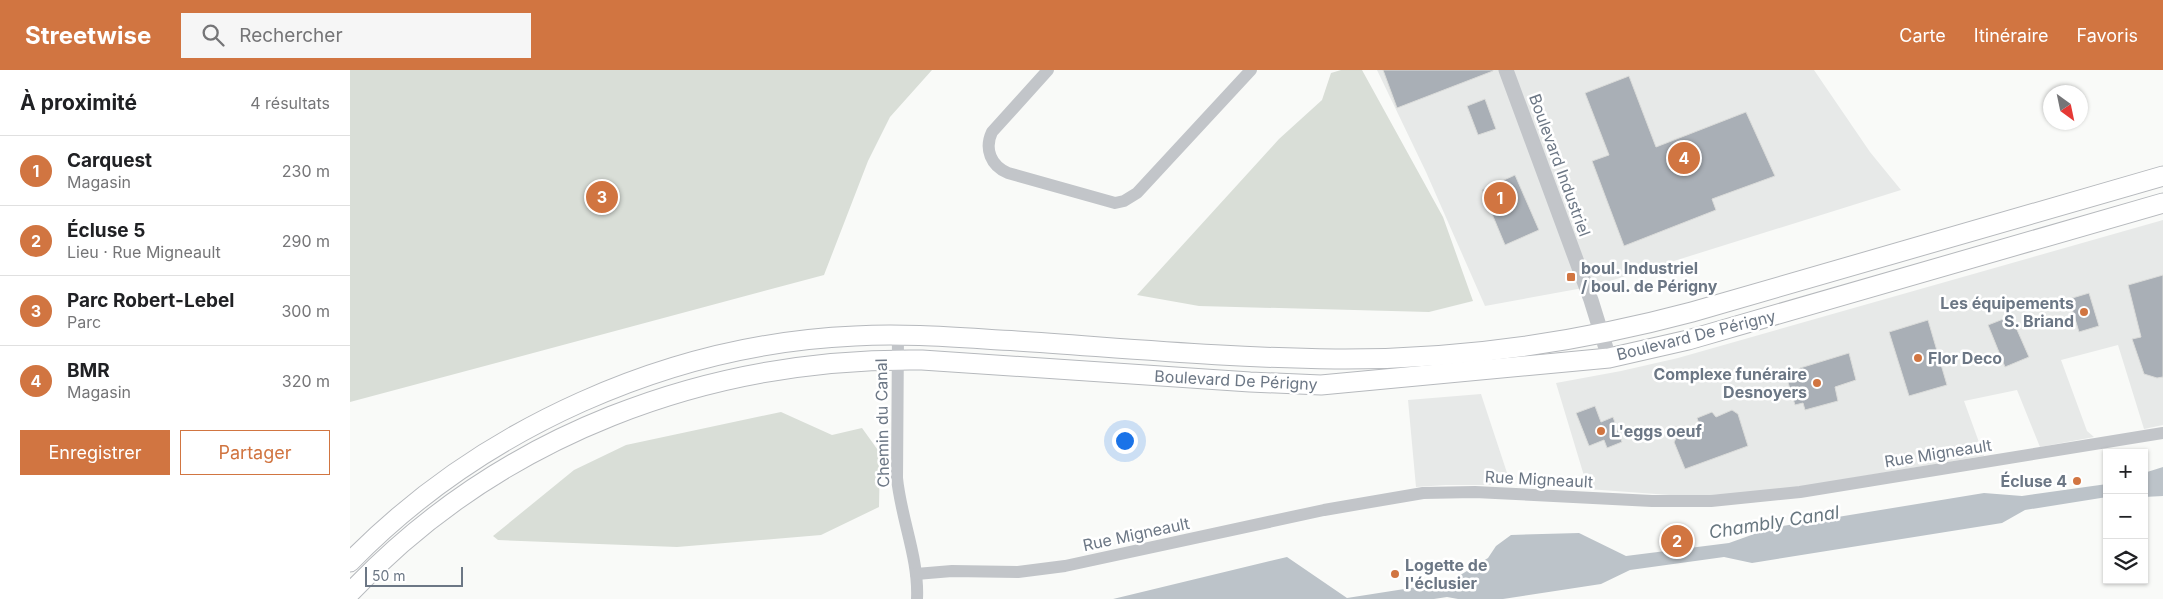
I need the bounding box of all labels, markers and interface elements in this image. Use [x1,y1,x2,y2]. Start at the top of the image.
search box [181,13,531,58]
text: Streetwise [25,21,151,50]
icon: search [199,21,227,49]
text: Rechercher [239,24,343,47]
text: Carte [1899,25,1946,46]
text: Itinéraire [1974,25,2048,46]
text: Favoris [2076,25,2138,46]
north arrow [2043,85,2088,130]
text: À proximité [20,90,137,115]
street label: Boulevard Industriel [1525,91,1595,239]
text: 4 résultats [250,93,330,113]
pin: 4 [1668,139,1700,177]
text: Carquest [67,149,152,172]
text: 1 [33,161,39,181]
text: 230 m [282,161,330,181]
text: Magasin [67,172,131,192]
pin: 3 [586,178,618,216]
pin: 1 [1484,179,1516,217]
text: Écluse 5 [67,219,145,242]
text: 2 [31,231,41,251]
text: 290 m [282,231,330,251]
text: Lieu · Rue Migneault [67,242,221,262]
place label: boul. Industriel / boul. de Périgny [1581,258,1718,296]
marker: boul. Industriel / boul. de Périgny [1565,271,1577,283]
text: Parc Robert-Lebel [67,289,234,312]
place label: Les équipements S. Briand [1940,293,2074,331]
text: 3 [31,301,41,321]
text: 300 m [281,301,330,321]
street label: Boulevard De Périgny [1614,306,1778,364]
marker: Les équipements S. Briand [2078,306,2090,318]
text: Parc [67,312,101,332]
place label: Flor Deco [1928,348,2002,368]
marker: Flor Deco [1912,352,1924,364]
street label: Chemin du Canal [871,358,893,488]
text: BMR [67,359,110,382]
place label: Complexe funéraire Desnoyers [1653,364,1807,402]
street label: Boulevard De Périgny [1154,366,1318,394]
text: 4 [31,371,41,391]
text: 320 m [282,371,330,391]
marker: Complexe funéraire Desnoyers [1811,377,1823,389]
text: Magasin [67,382,131,402]
place label: L'eggs oeuf [1611,421,1703,441]
marker: L'eggs oeuf [1595,425,1607,437]
your location [1112,428,1138,454]
button: Enregistrer [20,430,170,475]
button: Partager [180,430,330,475]
street label: Rue Migneault [1883,435,1993,471]
map controls [2103,449,2148,584]
button: + [2103,449,2148,494]
street label: Rue Migneault [1484,466,1594,492]
place label: Écluse 4 [2000,471,2067,491]
marker: Écluse 4 [2071,475,2083,487]
button: − [2103,494,2148,539]
water label: Chambly Canal [1707,501,1841,543]
street label: Rue Migneault [1081,513,1191,555]
pin: 2 [1661,522,1693,560]
button: layers [2103,539,2148,584]
place label: Logette de l'éclusier [1405,555,1487,593]
scale bar [365,564,462,587]
text: 50 m [372,567,406,584]
marker: Logette de l'éclusier [1389,568,1401,580]

